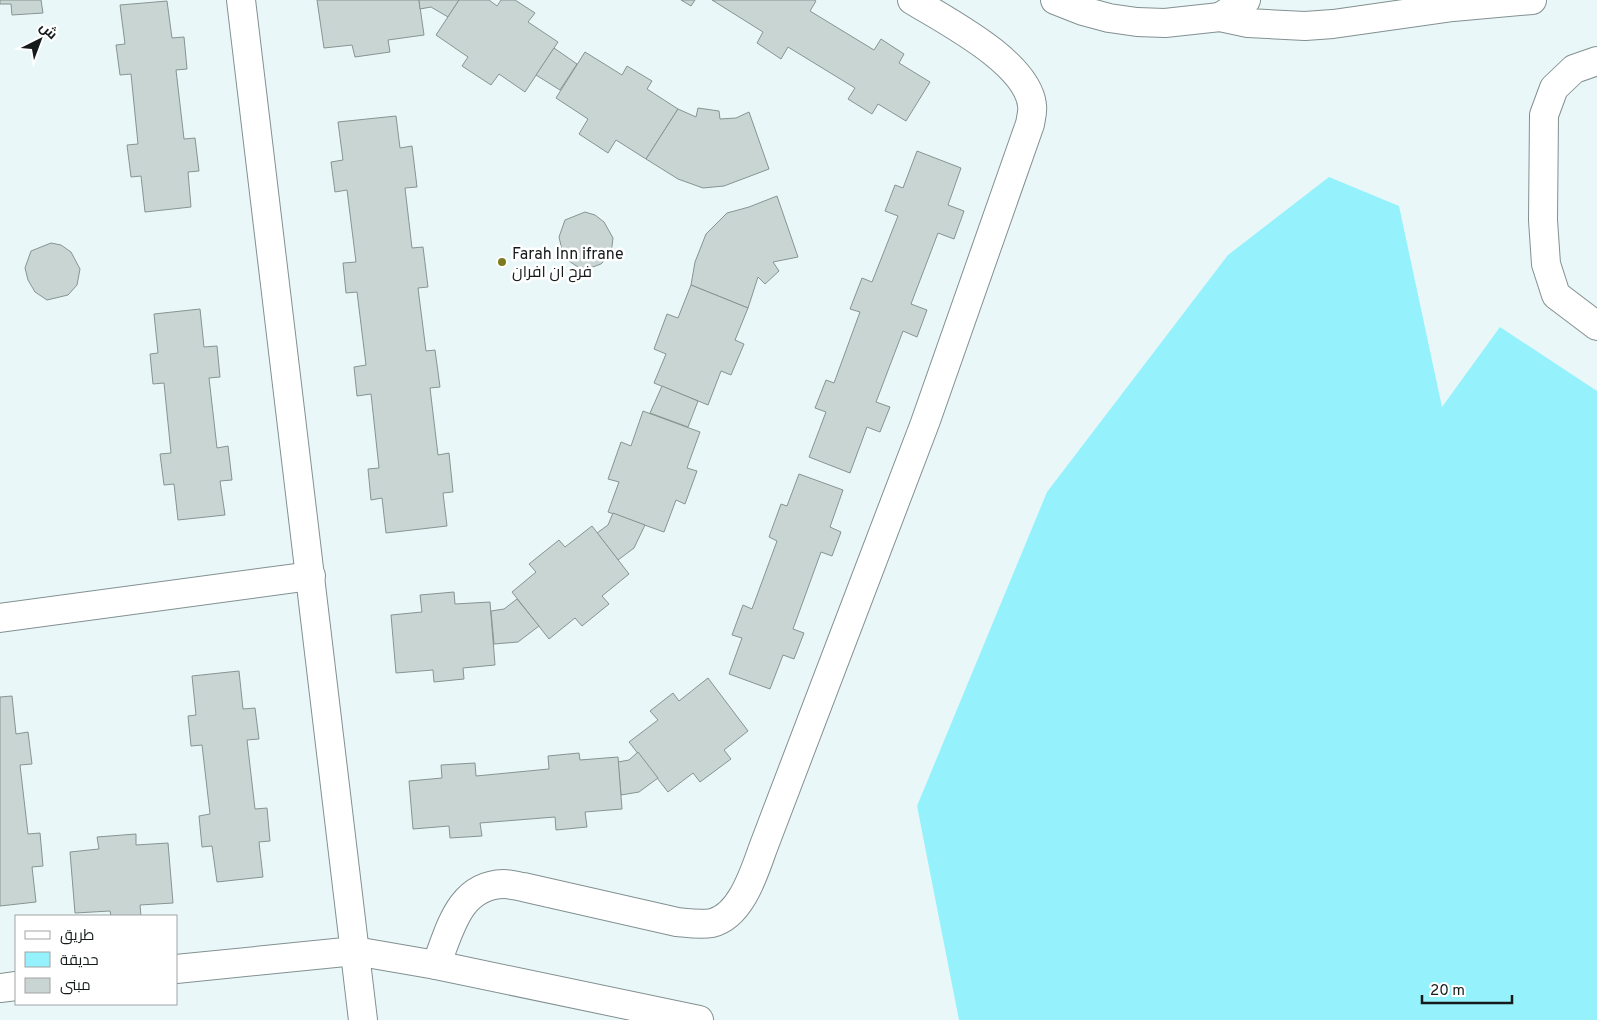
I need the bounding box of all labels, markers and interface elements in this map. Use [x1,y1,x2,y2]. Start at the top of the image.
north arrow [15,15,65,65]
text: ش [35,18,61,44]
place label: Farah Inn ifrane فرح ان افران [512,245,624,283]
marker: Farah Inn ifrane فرح ان افران [496,256,508,268]
legend [15,915,178,1005]
text: طريق [60,927,94,946]
text: حديقة [60,952,99,971]
scale bar [1422,972,1512,1004]
text: مبنى [60,977,91,996]
text: 20 m [1430,982,1465,1001]

